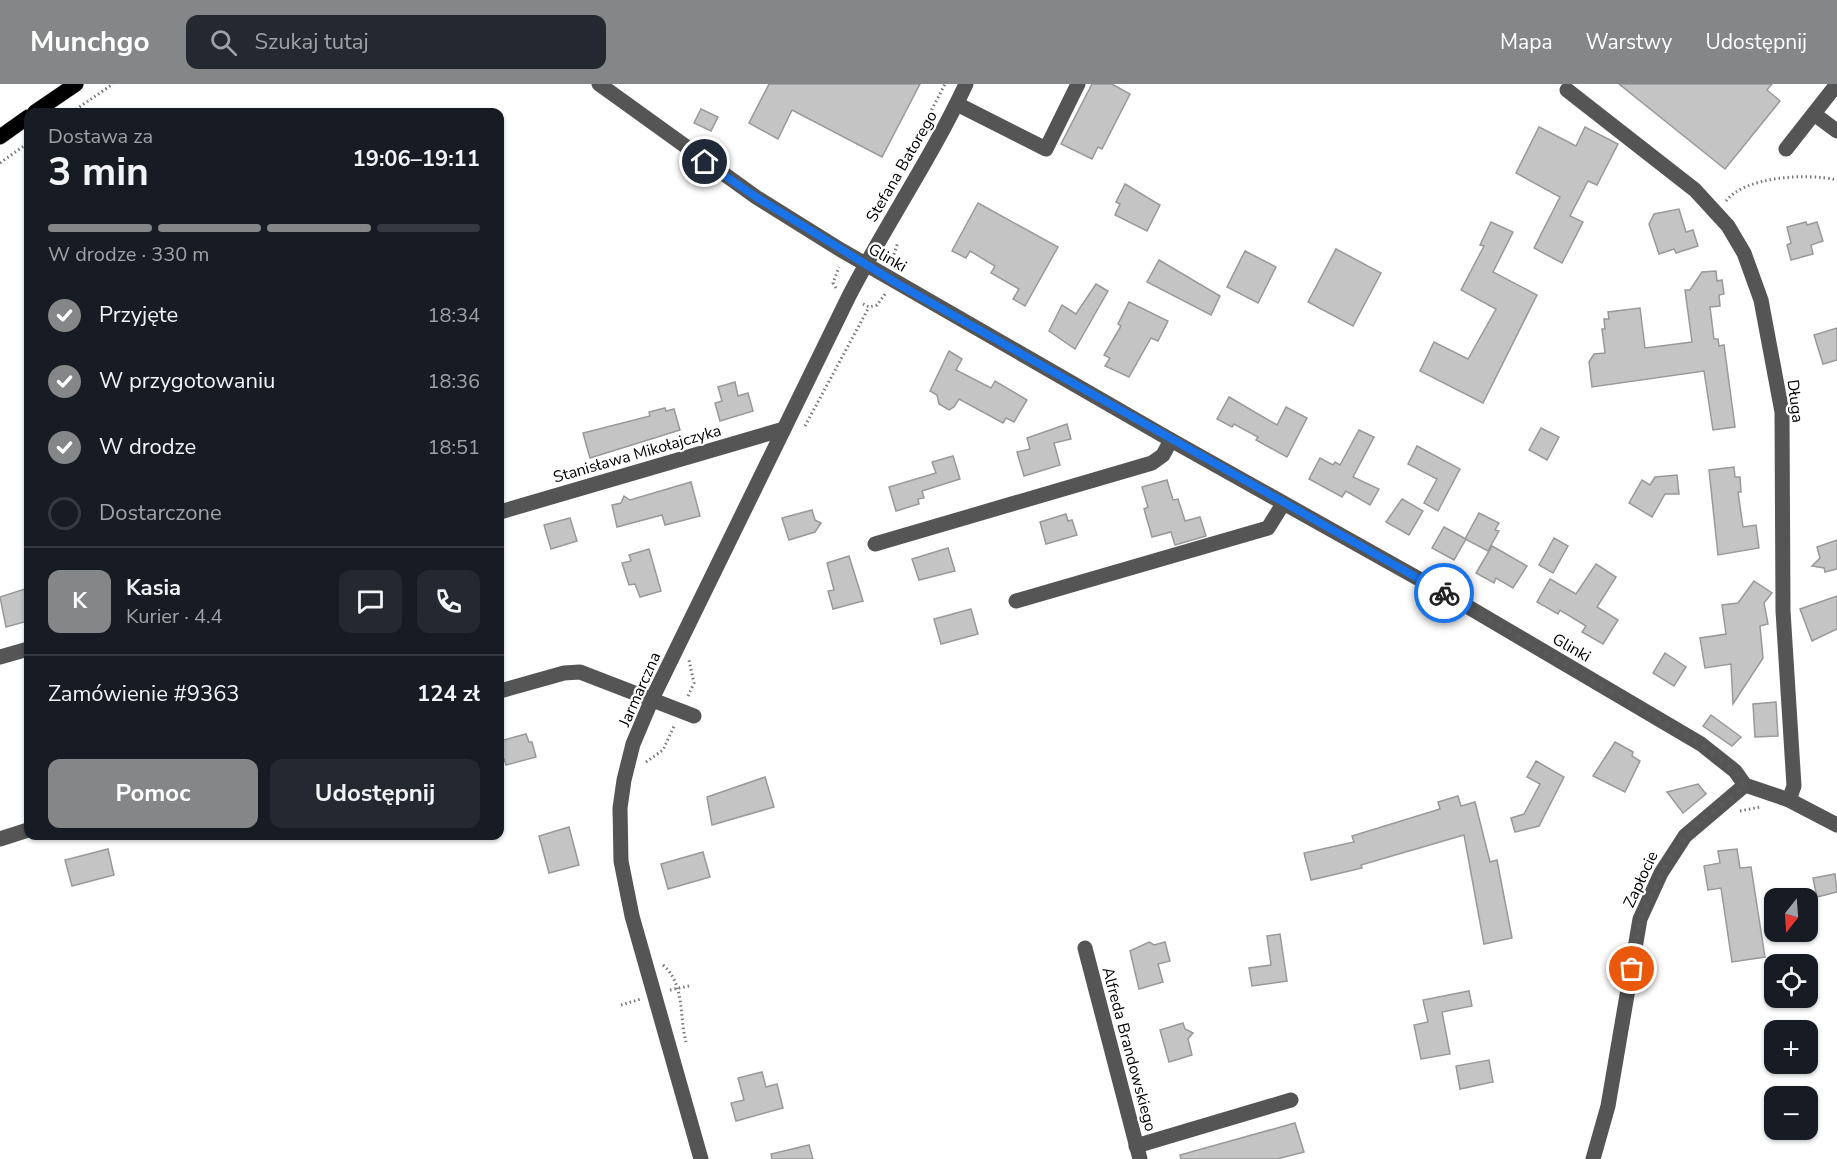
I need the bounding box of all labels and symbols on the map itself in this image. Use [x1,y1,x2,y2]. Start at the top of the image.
street label: Stefana Batorego [861,107,943,226]
pin [679,136,730,187]
street label: Glinki [864,238,911,278]
street label: Długa [1781,378,1809,424]
street label: Stanisława Mikołajczyka [551,419,724,488]
courier [1414,563,1474,623]
street label: Glinki [1548,628,1595,668]
street label: Jarmarczna [613,649,666,731]
street label: Zapłocie [1618,847,1664,911]
north arrow [1764,888,1818,942]
pin [1606,943,1657,994]
street label: Alfreda Brandowskiego [1097,965,1162,1134]

